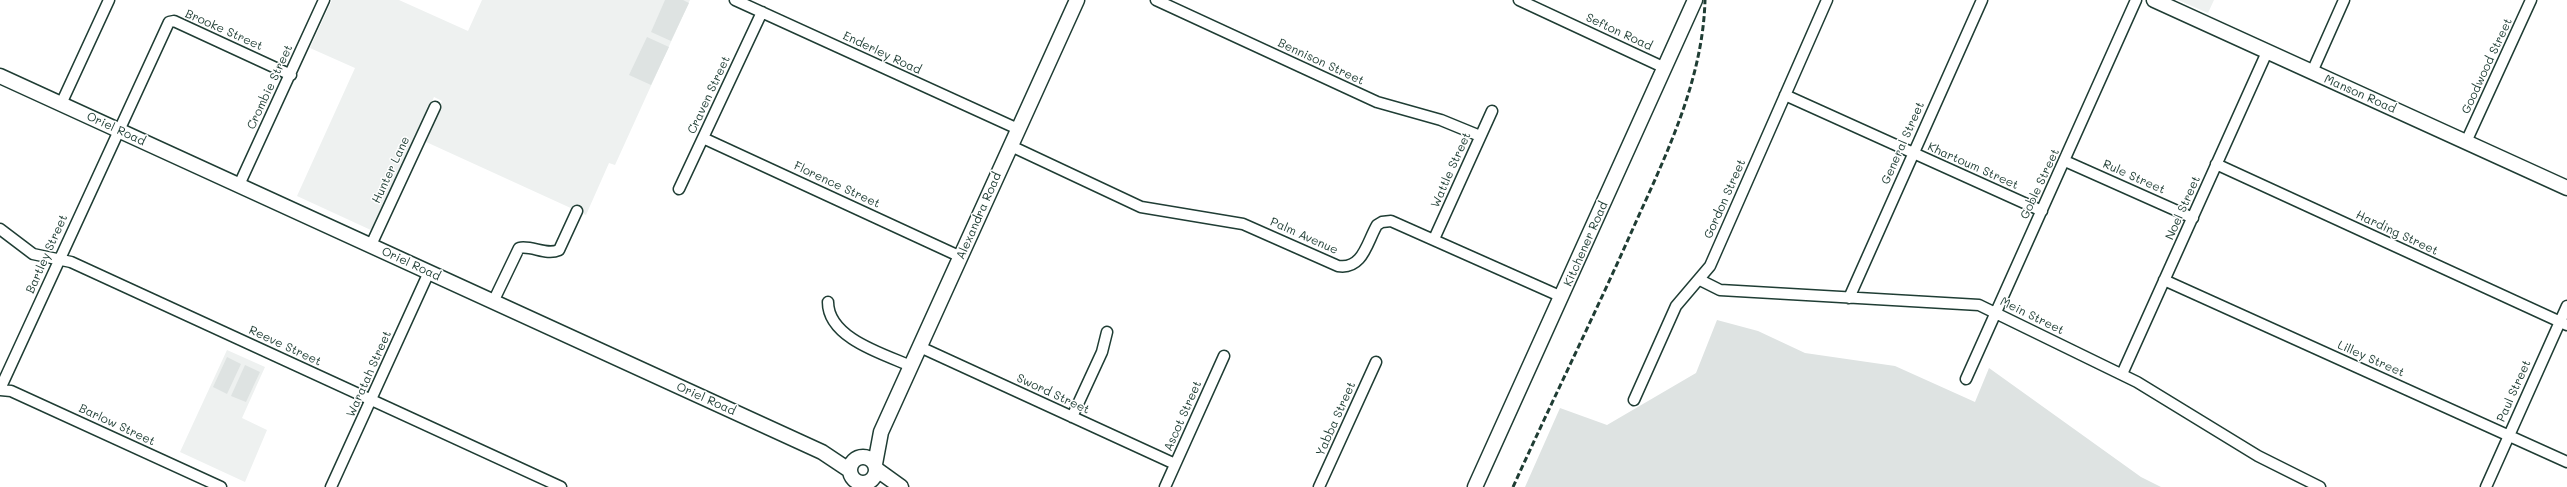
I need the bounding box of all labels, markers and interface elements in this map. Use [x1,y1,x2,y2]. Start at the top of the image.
street label: Brooke Street [183,6,265,54]
street label: Sefton Road [1583,10,1655,54]
street label: Goodwood Street [2459,16,2515,116]
street label: Enderley Road [840,29,924,77]
street label: Bennison Street [1276,36,1366,88]
street label: Crombie Street [244,42,296,132]
street label: Craven Street [685,54,733,136]
street label: Manson Road [2322,72,2398,116]
street label: General Street [1878,99,1928,187]
street label: Oriel Road [84,109,148,149]
street label: Wattle Street [1428,130,1474,210]
street label: Hunter Lane [369,134,413,206]
street label: Khartoum Street [1925,139,2021,193]
street label: Goble Street [2017,146,2063,222]
street label: Gordon Street [1701,157,1749,241]
street label: Rule Street [2101,157,2167,197]
street label: Florence Street [792,159,882,211]
street label: Alexandra Road [953,170,1005,262]
street label: Noel Street [2163,174,2203,242]
street label: Kitchener Road [1561,199,1611,289]
street label: Harding Street [2354,208,2440,258]
street label: Bartley Street [23,212,71,296]
street label: Palm Avenue [1268,215,1340,257]
street label: Oriel Road [379,244,443,284]
street label: Mein Street [1998,294,2066,338]
street label: Reeve Street [246,323,324,369]
street label: Waratah Street [343,329,395,419]
street label: Lilley Street [2335,338,2407,380]
street label: Paul Street [2494,358,2534,424]
street label: Sword Street [1014,371,1092,417]
street label: Ascot Street [1161,379,1205,453]
street label: Yabba Street [1313,379,1359,459]
street label: Oriel Road [674,380,738,418]
street label: Barlow Street [77,401,157,449]

